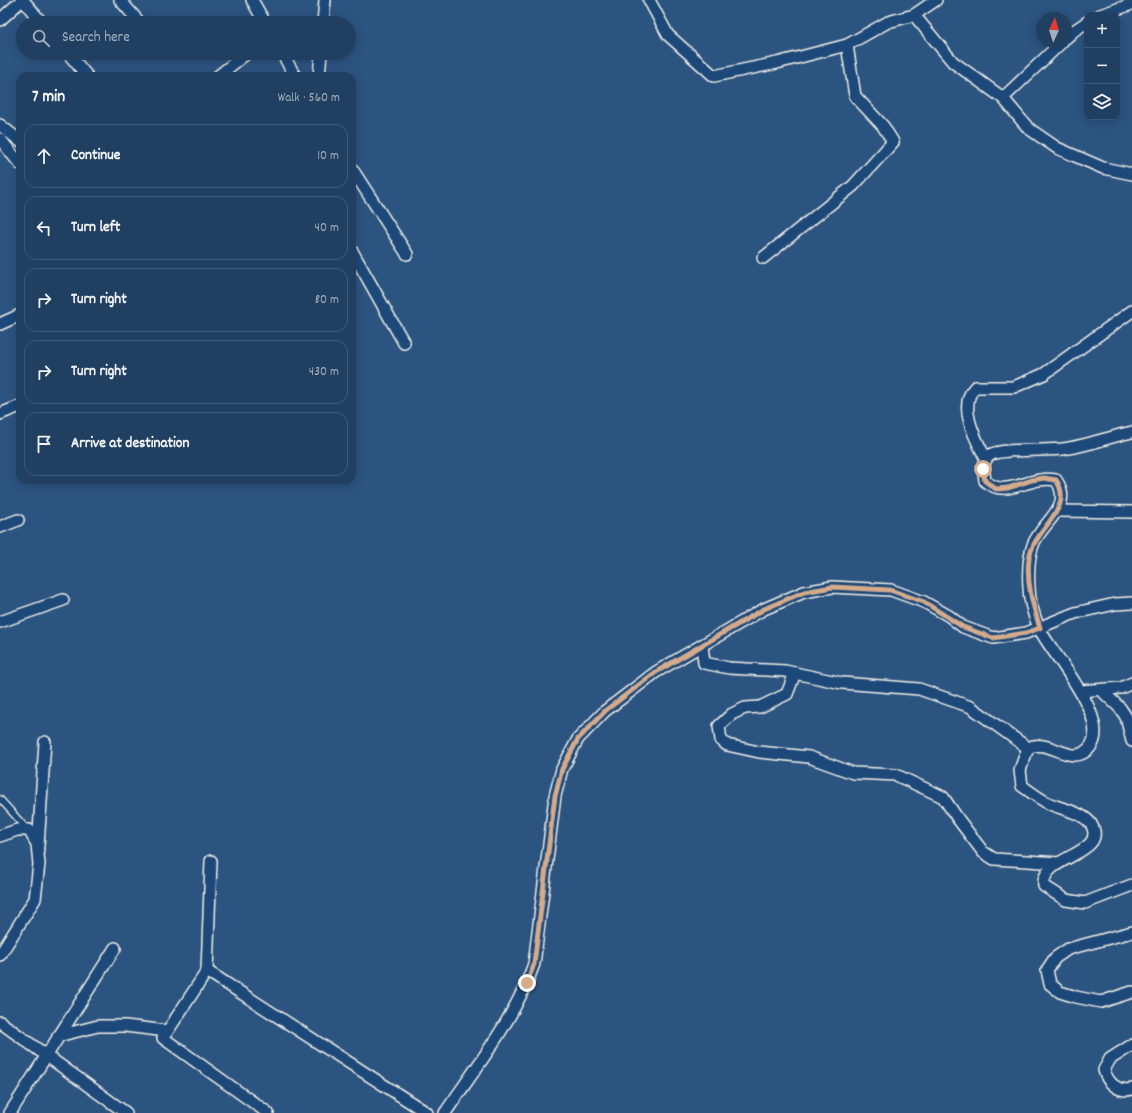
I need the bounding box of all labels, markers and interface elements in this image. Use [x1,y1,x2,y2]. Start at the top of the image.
north arrow [1036,12,1072,48]
map controls [1084,12,1120,120]
button: + [1084,12,1120,48]
search box [16,16,356,60]
icon: search [30,27,52,49]
text: Search here [62,27,130,49]
button: − [1084,48,1120,84]
button: layers [1084,84,1120,120]
text: 7 min [32,86,65,110]
text: Walk · 560 m [278,89,340,108]
icon: ahead [33,145,55,167]
text: Continue [71,145,120,167]
text: 10 m [317,147,339,166]
icon: left [33,217,55,239]
text: Turn left [71,217,120,239]
text: 40 m [315,219,339,238]
icon: right [33,289,55,311]
text: Turn right [71,289,127,311]
text: 80 m [315,291,339,310]
icon: right [33,361,55,383]
text: Turn right [71,361,127,383]
text: 430 m [309,363,339,382]
icon: arrive [33,433,55,455]
text: Arrive at destination [71,433,189,455]
route start [974,460,992,478]
route end [518,974,536,992]

